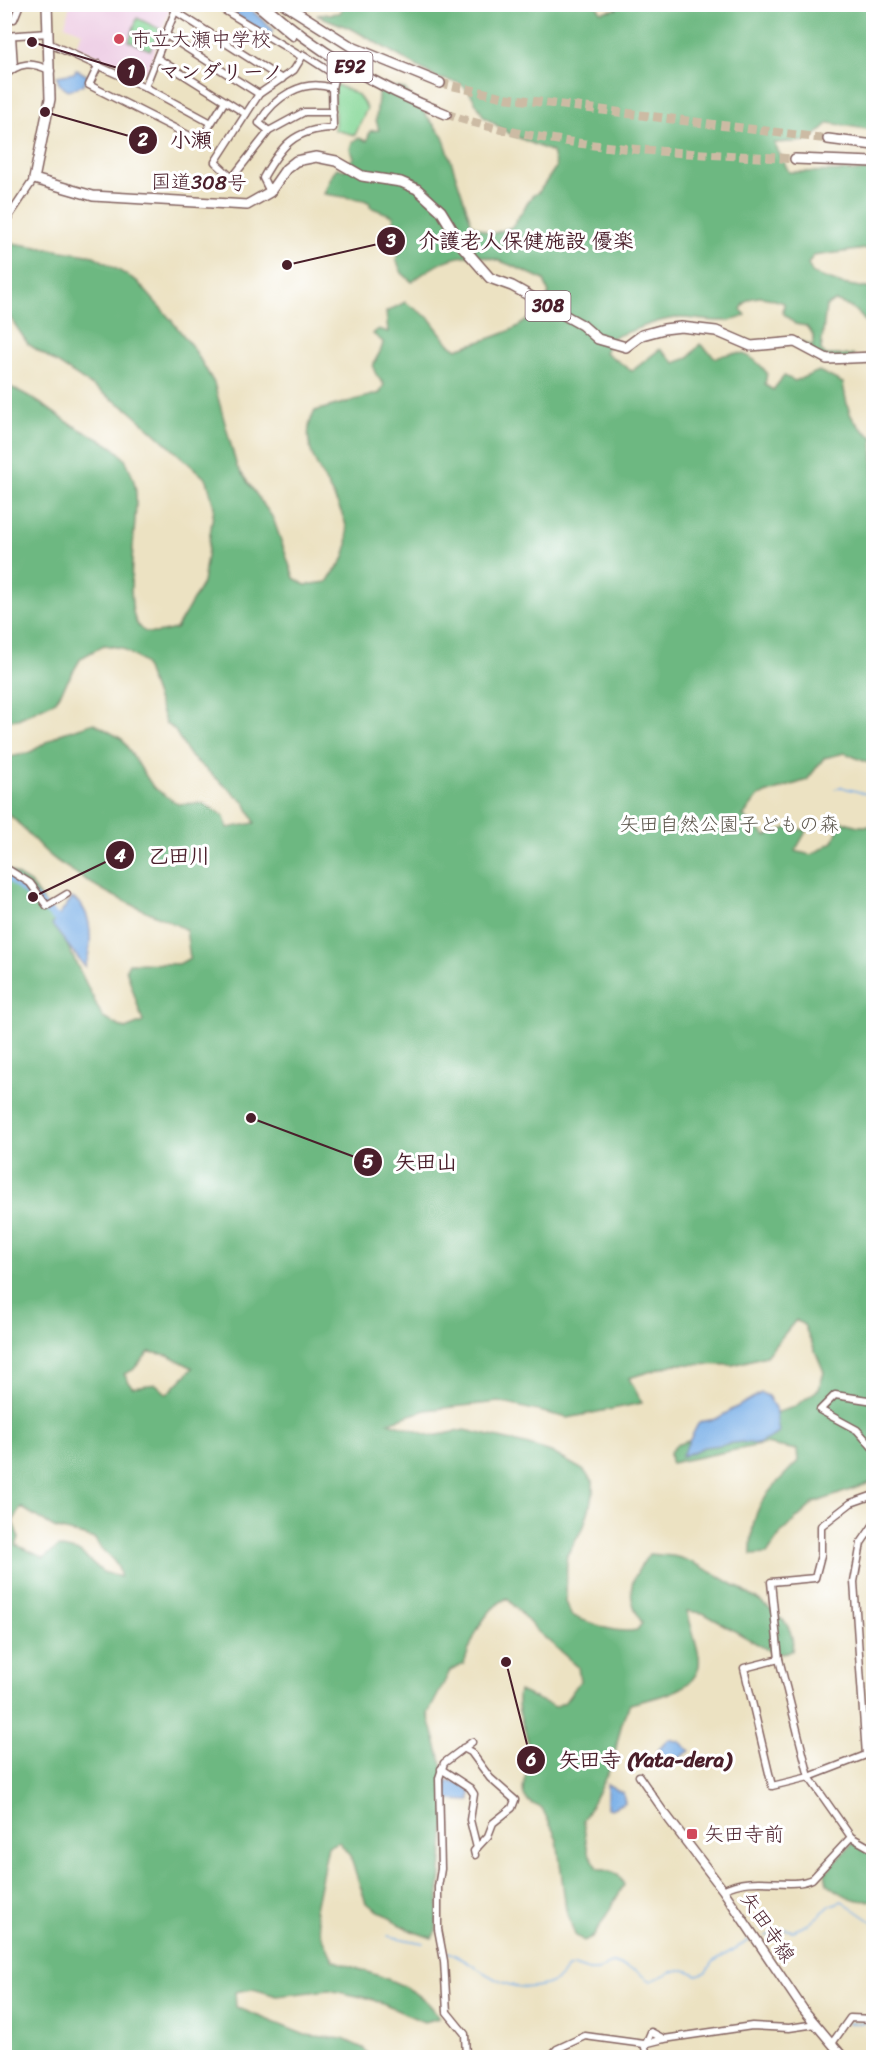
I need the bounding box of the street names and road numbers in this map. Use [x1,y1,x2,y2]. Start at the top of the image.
road number: E92 [328,52,372,82]
street label: 国道308号 [151,164,247,201]
road number: 308 [526,291,570,321]
street label: 矢田寺線 [731,1884,804,1970]

